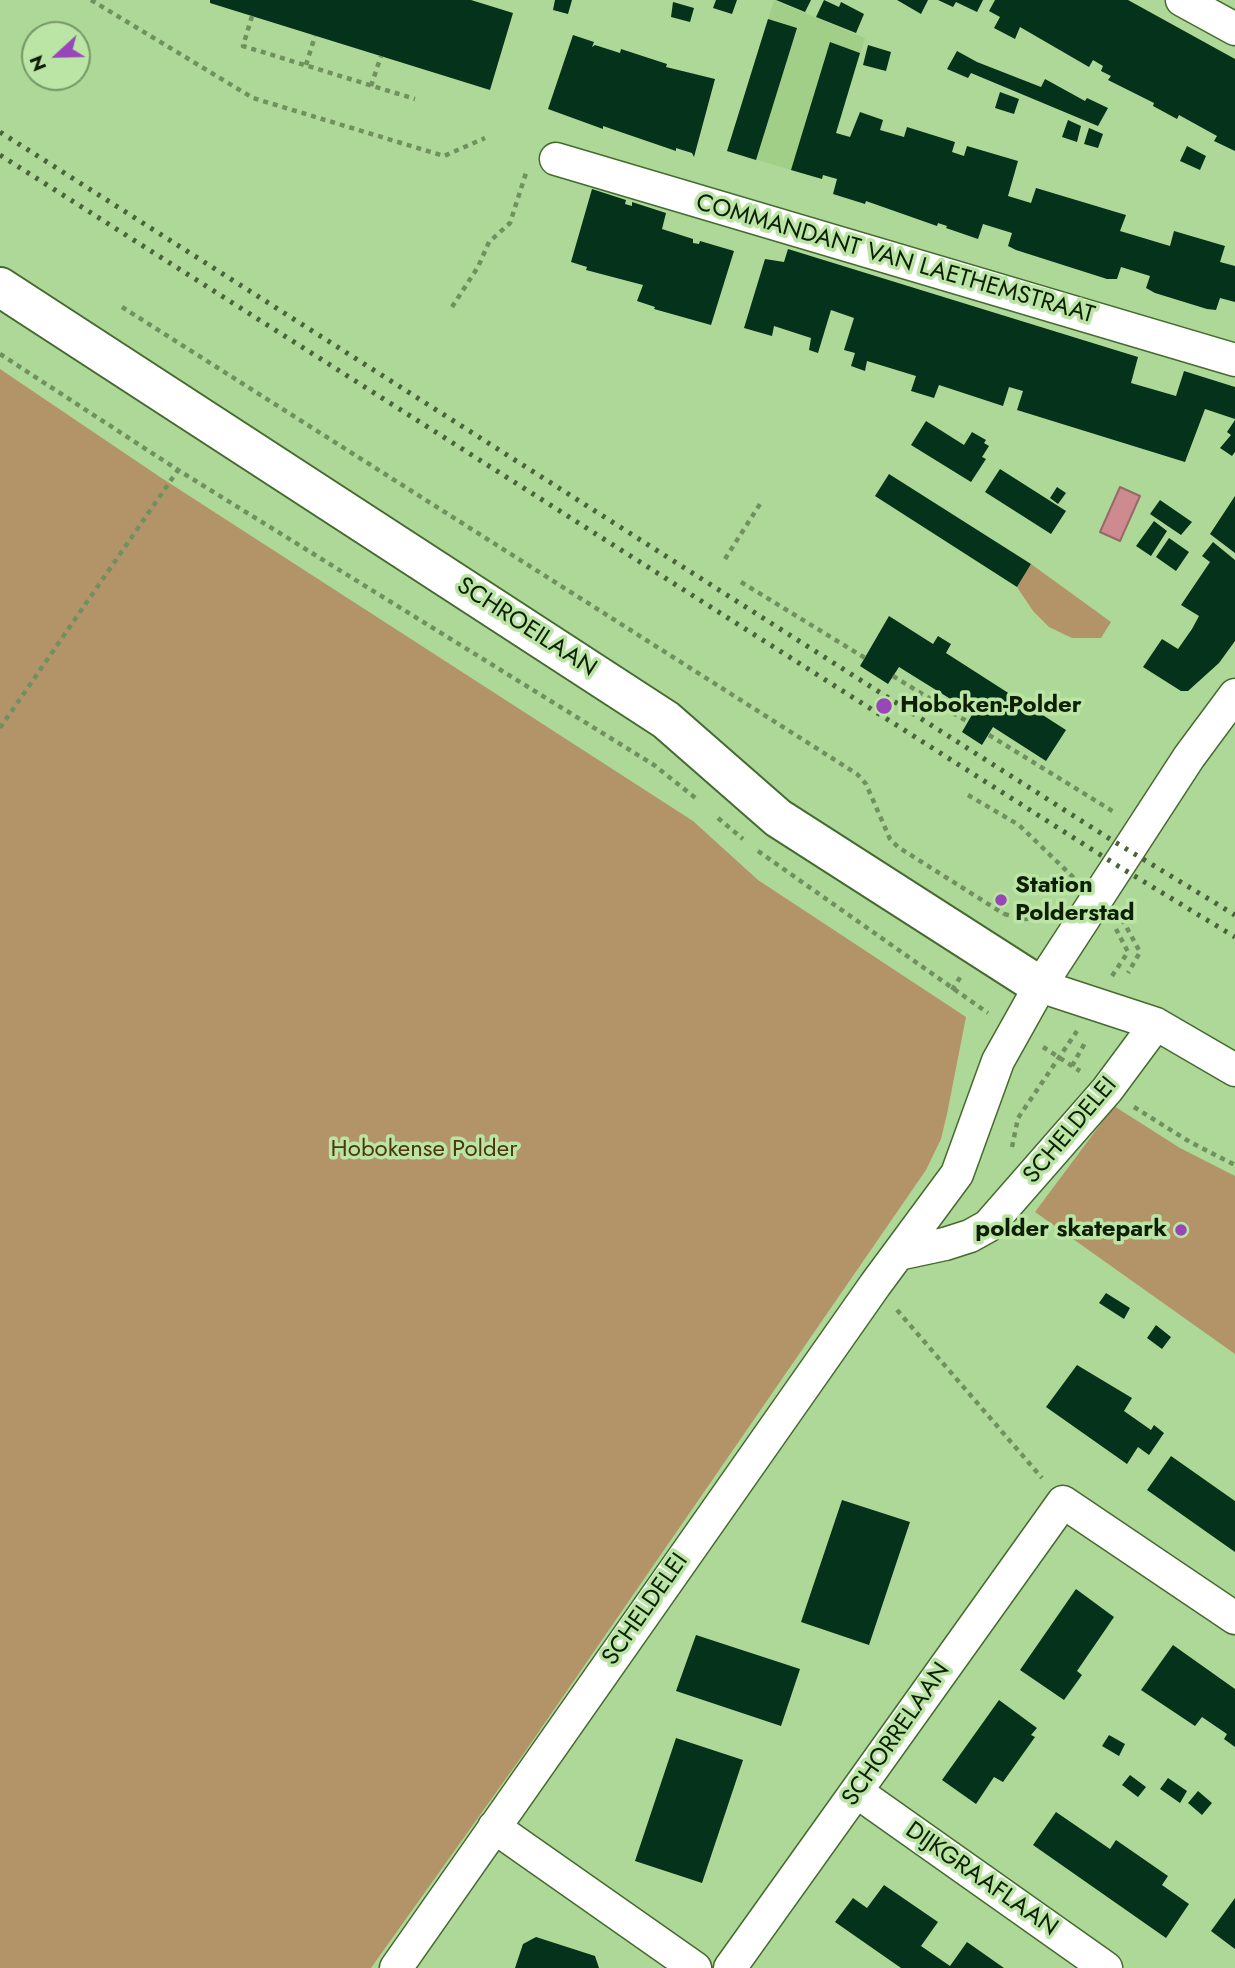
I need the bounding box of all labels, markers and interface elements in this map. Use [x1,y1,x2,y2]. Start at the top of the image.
north arrow [21,21,91,91]
text: N [23,51,53,75]
street label: COMMANDANT VAN LAETHEMSTRAAT [692,189,1098,331]
street label: SCHROEILAAN [451,572,601,684]
place label: Hoboken-Polder [900,692,1082,720]
marker: Hoboken-Polder [874,696,894,716]
place label: Station Polderstad [1015,872,1135,928]
marker: Station Polderstad [993,892,1009,908]
street label: SCHELDELEI [1018,1072,1124,1190]
park label: Hobokense Polder [331,1136,517,1164]
place label: polder skatepark [975,1216,1167,1244]
marker: polder skatepark [1173,1222,1189,1238]
street label: SCHELDELEI [597,1548,695,1672]
street label: SCHORRELAAN [837,1658,957,1812]
street label: DIJKGRAAFLAAN [899,1817,1063,1943]

